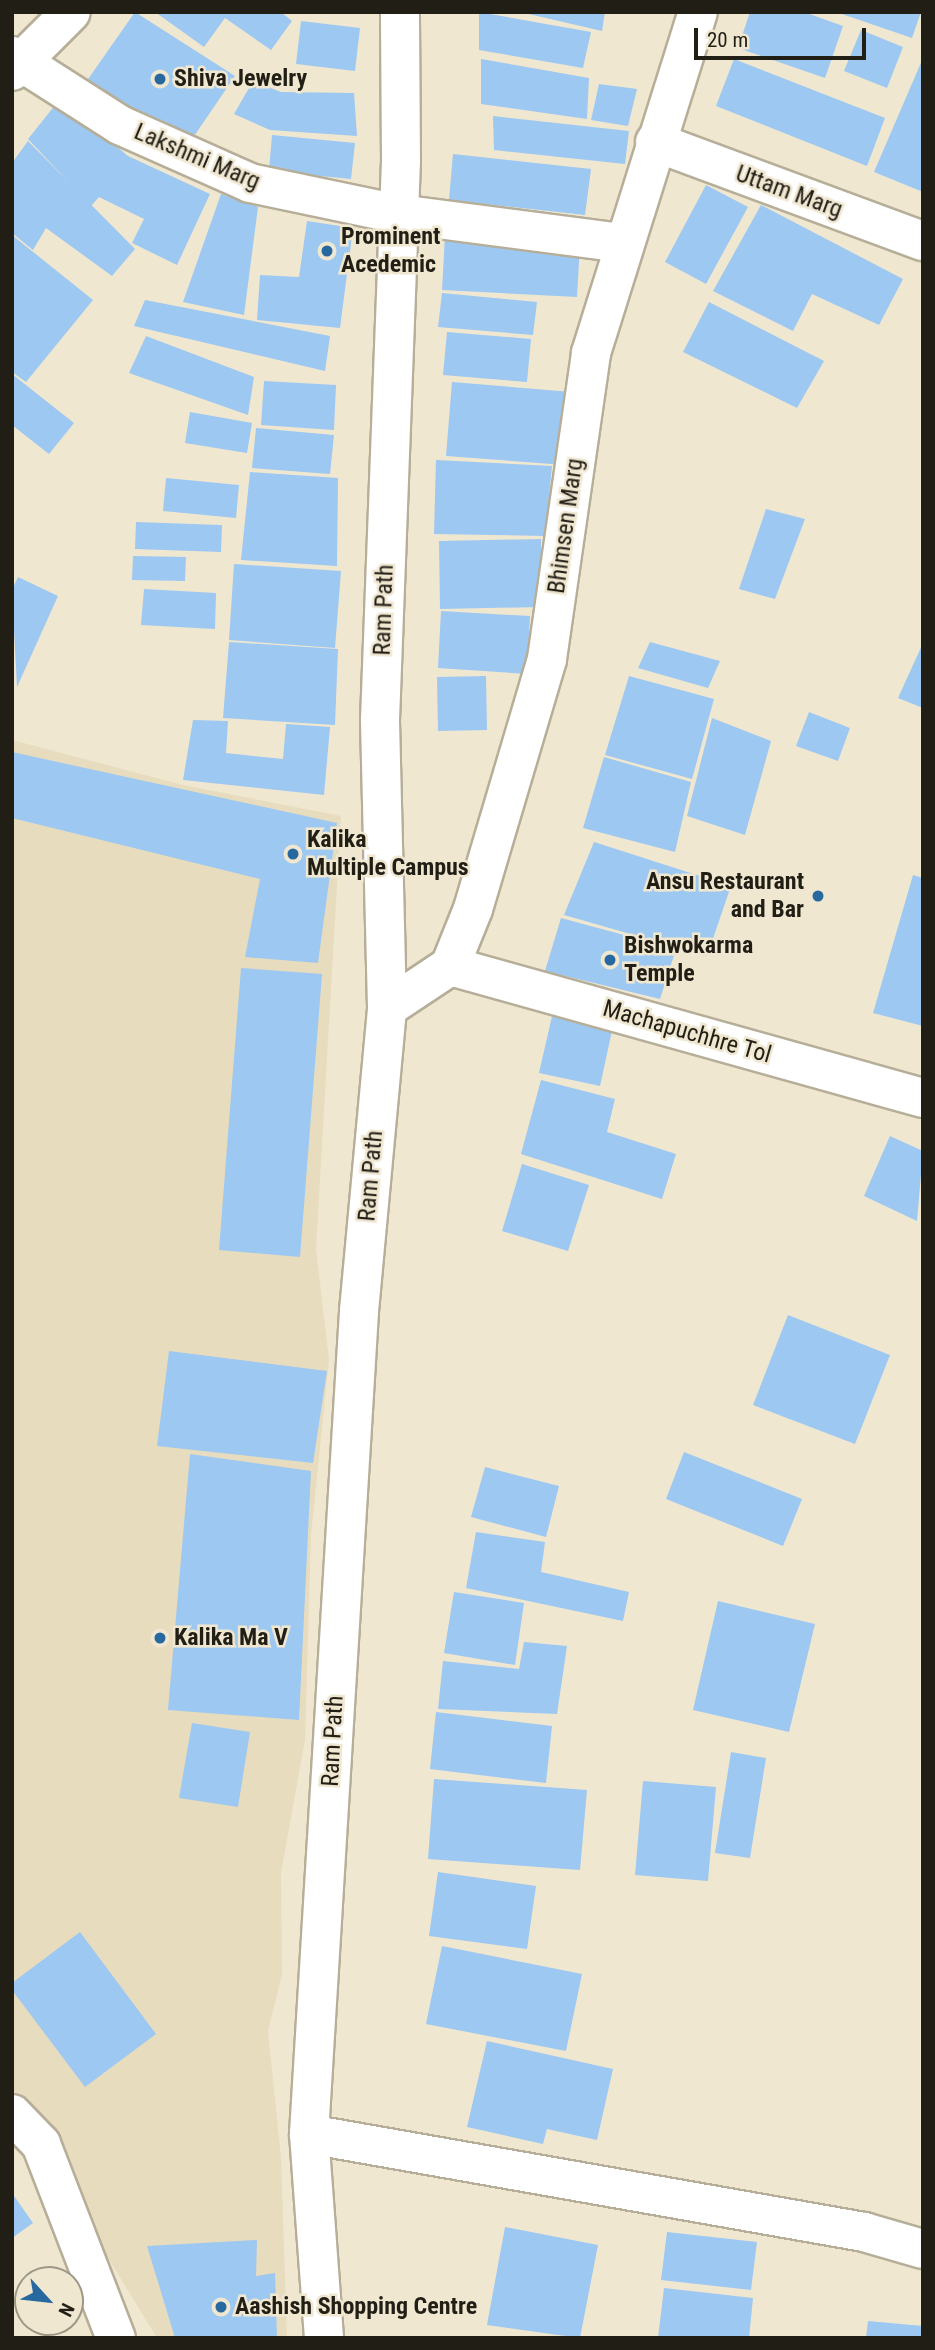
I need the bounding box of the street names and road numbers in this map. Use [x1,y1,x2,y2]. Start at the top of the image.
street label: Lakshmi Marg [130,118,264,196]
street label: Uttam Marg [732,159,846,225]
street label: Bhimsen Marg [542,457,590,595]
street label: Ram Path [368,564,400,656]
street label: Machapuchhre Tol [599,994,775,1070]
street label: Ram Path [353,1129,389,1223]
street label: Ram Path [316,1695,350,1787]

